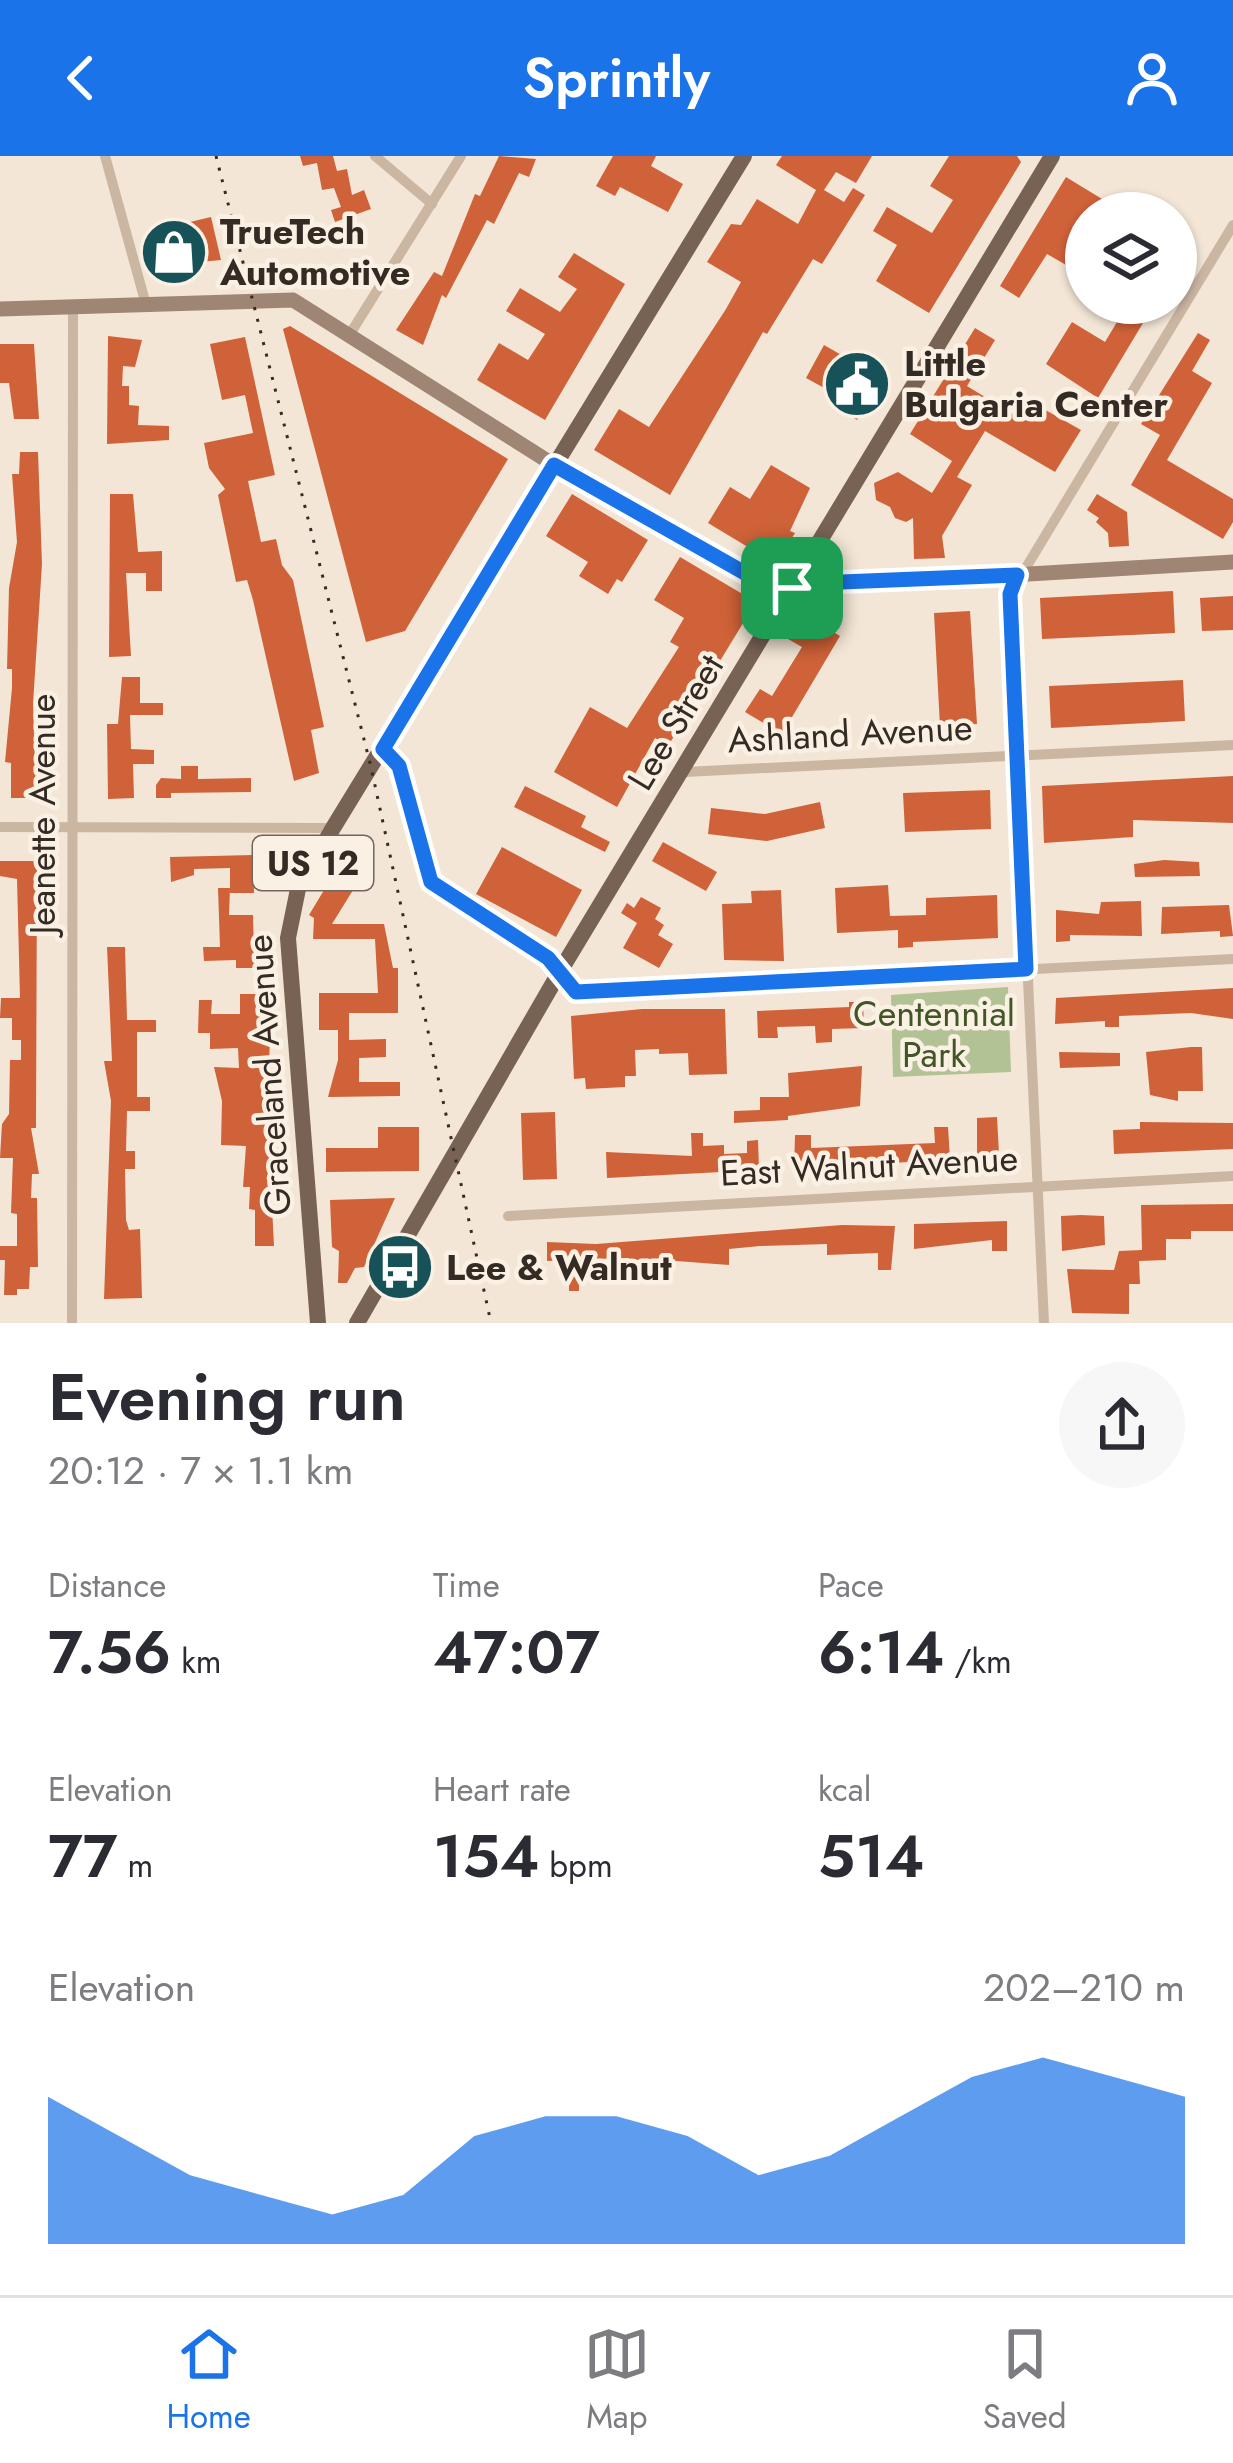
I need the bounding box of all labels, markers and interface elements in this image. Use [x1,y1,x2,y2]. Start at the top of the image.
text: Sprintly [523,39,710,117]
icon: back [48,45,114,111]
icon: person [1119,45,1185,111]
map controls [1065,192,1197,324]
button: layers [1065,192,1197,324]
place label: TrueTech Automotive [219,205,410,298]
shop icon: TrueTech Automotive [139,217,209,287]
place label: Little Bulgaria Center [904,337,1168,430]
public building icon: Little Bulgaria Center [822,349,892,419]
pin [741,537,843,639]
icon: arrive [759,555,825,621]
street label: Lee Street [614,644,736,800]
street label: Jeanette Avenue [16,694,68,938]
street label: Ashland Avenue [726,701,974,765]
road number: US 12 [253,836,373,890]
street label: Graceland Avenue [232,933,304,1217]
park label: Centennial Park [853,987,1015,1080]
street label: East Walnut Avenue [719,1131,1019,1199]
bus stop icon: Lee & Walnut [365,1232,435,1302]
place label: Lee & Walnut [446,1241,672,1293]
text: Evening run [48,1349,406,1445]
button: share [1059,1362,1185,1488]
text: 20:12 · 7 × 1.1 km [48,1442,353,1499]
text: Distance [48,1562,166,1609]
text: Time [433,1562,500,1609]
text: Pace [818,1562,884,1609]
text: 7.56 [48,1609,171,1696]
text: 47:07 [433,1609,600,1696]
text: 6:14 [818,1609,944,1696]
text: km [171,1638,221,1685]
text: /km [944,1638,1012,1685]
text: Elevation [48,1766,172,1813]
text: Heart rate [433,1766,571,1813]
text: kcal [818,1766,871,1813]
text: 77 [48,1813,117,1900]
text: 154 [433,1813,539,1900]
text: 514 [818,1813,924,1900]
text: m [117,1842,153,1889]
text: bpm [539,1842,613,1889]
text: Elevation [48,1959,195,2016]
text: 202–210 m [983,1959,1185,2016]
tab: Home [167,2321,251,2440]
tab: Map [584,2321,650,2440]
tab: Saved [983,2321,1066,2440]

